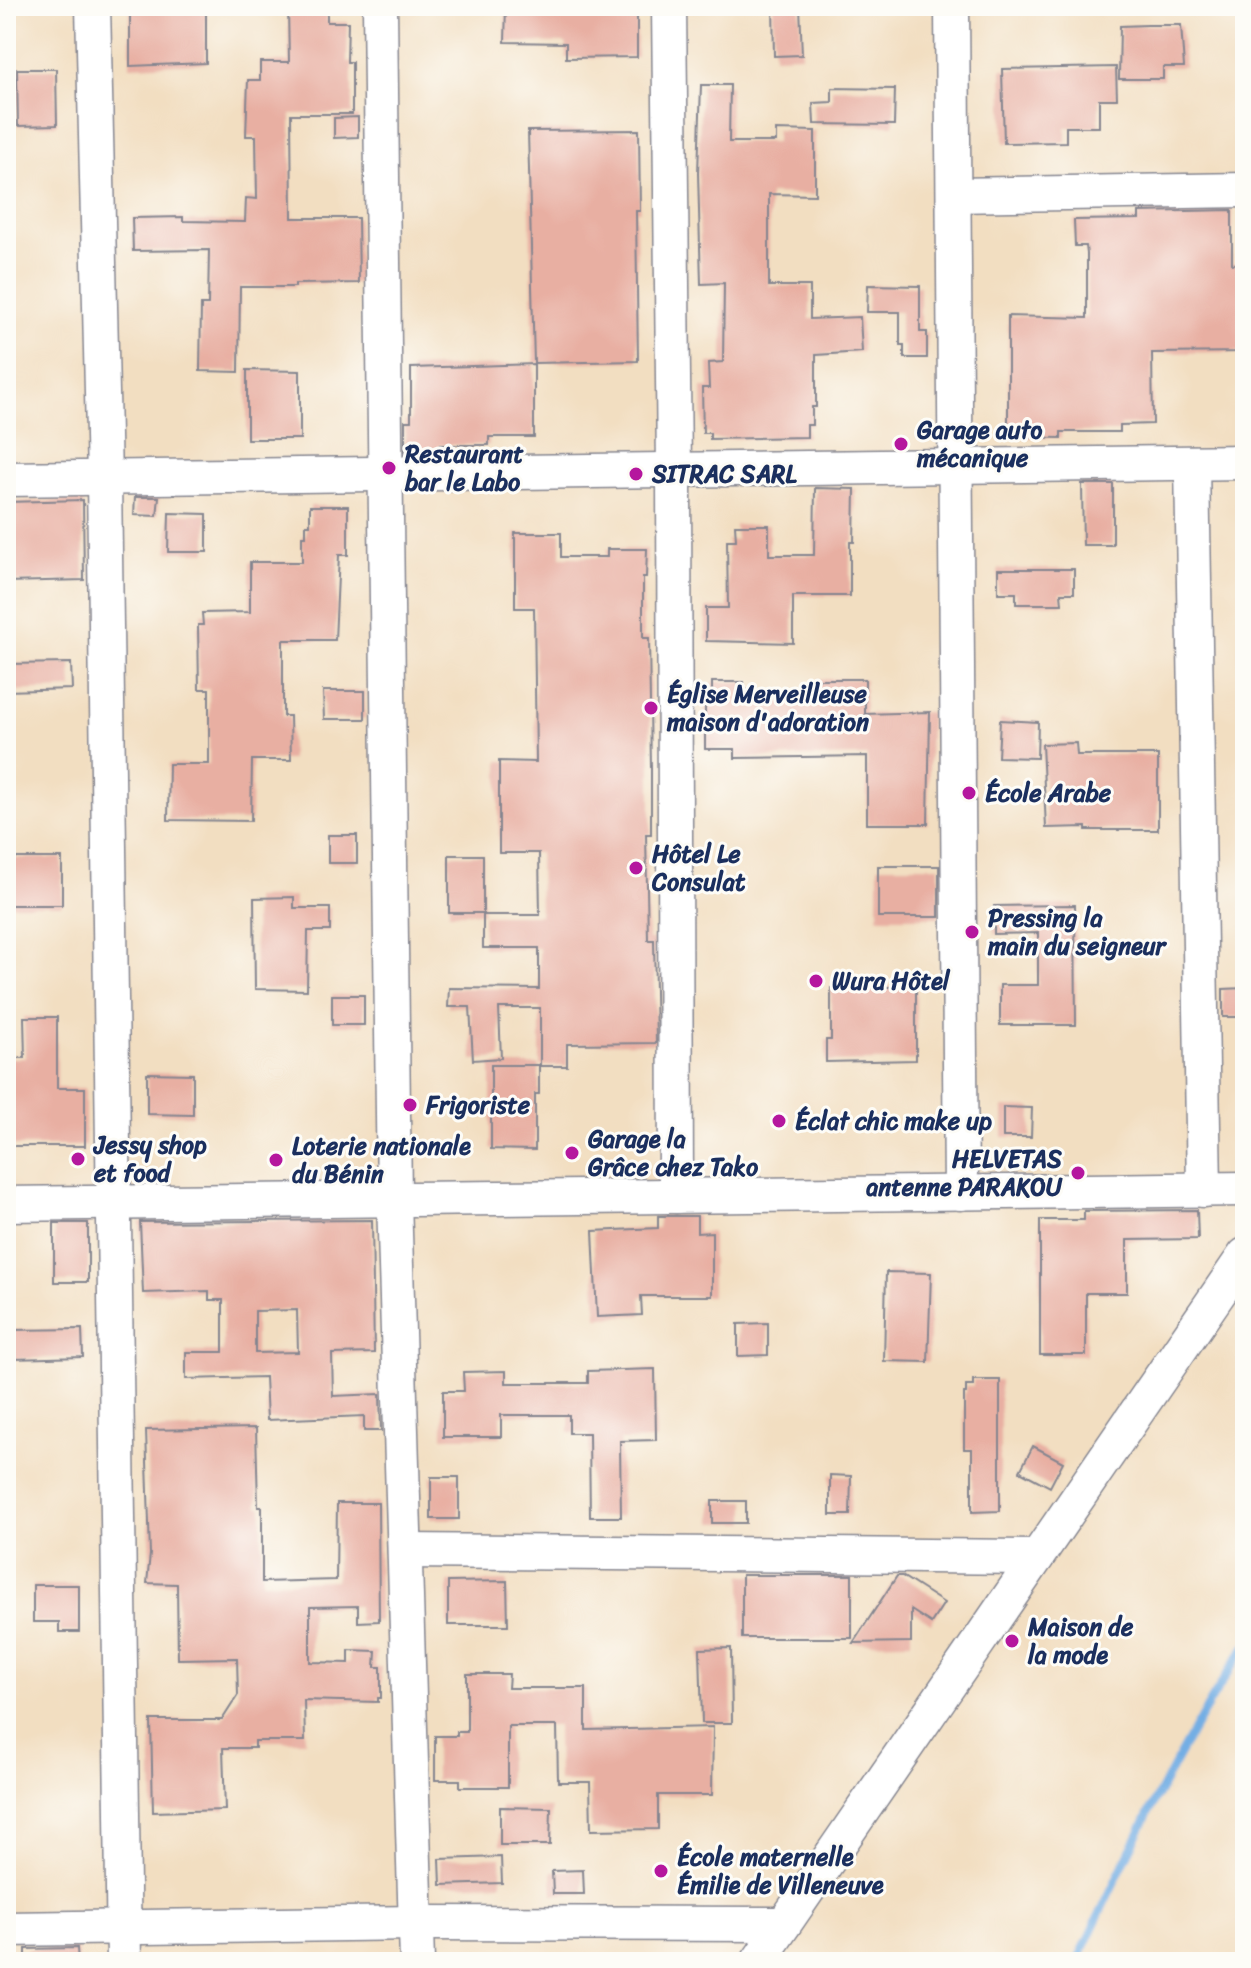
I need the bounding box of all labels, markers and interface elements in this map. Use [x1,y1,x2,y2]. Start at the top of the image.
place label: Garage auto mécanique [916,409,1042,479]
place label: Restaurant bar le Labo [404,433,524,503]
marker: Garage auto mécanique [892,435,910,453]
place label: SITRAC SARL [651,453,797,495]
marker: Restaurant bar le Labo [380,459,398,477]
marker: SITRAC SARL [627,465,645,483]
place label: Église Merveilleuse maison d'adoration [666,673,869,743]
marker: Église Merveilleuse maison d'adoration [642,699,660,717]
place label: École Arabe [985,772,1112,814]
marker: École Arabe [960,784,978,802]
place label: Hôtel Le Consulat [651,833,746,903]
marker: Hôtel Le Consulat [627,859,645,877]
place label: Pressing la main du seigneur [987,897,1168,967]
marker: Pressing la main du seigneur [963,923,981,941]
place label: Wura Hôtel [832,960,951,1002]
marker: Wura Hôtel [807,972,825,990]
place label: Frigoriste [425,1084,531,1126]
marker: Frigoriste [401,1096,419,1114]
place label: Éclat chic make up [795,1100,992,1142]
marker: Éclat chic make up [770,1112,788,1130]
place label: Garage la Grâce chez Tako [588,1118,759,1188]
place label: Jessy shop et food [92,1124,207,1194]
place label: Loterie nationale du Bénin [292,1125,471,1195]
place label: HELVETAS antenne PARAKOU [865,1138,1063,1208]
marker: Garage la Grâce chez Tako [563,1144,581,1162]
marker: Jessy shop et food [69,1150,87,1168]
marker: Loterie nationale du Bénin [267,1151,285,1169]
marker: HELVETAS antenne PARAKOU [1069,1164,1087,1182]
place label: Maison de la mode [1027,1606,1134,1676]
marker: Maison de la mode [1003,1632,1021,1650]
place label: École maternelle Émilie de Villeneuve [677,1836,884,1906]
marker: École maternelle Émilie de Villeneuve [652,1862,670,1880]

